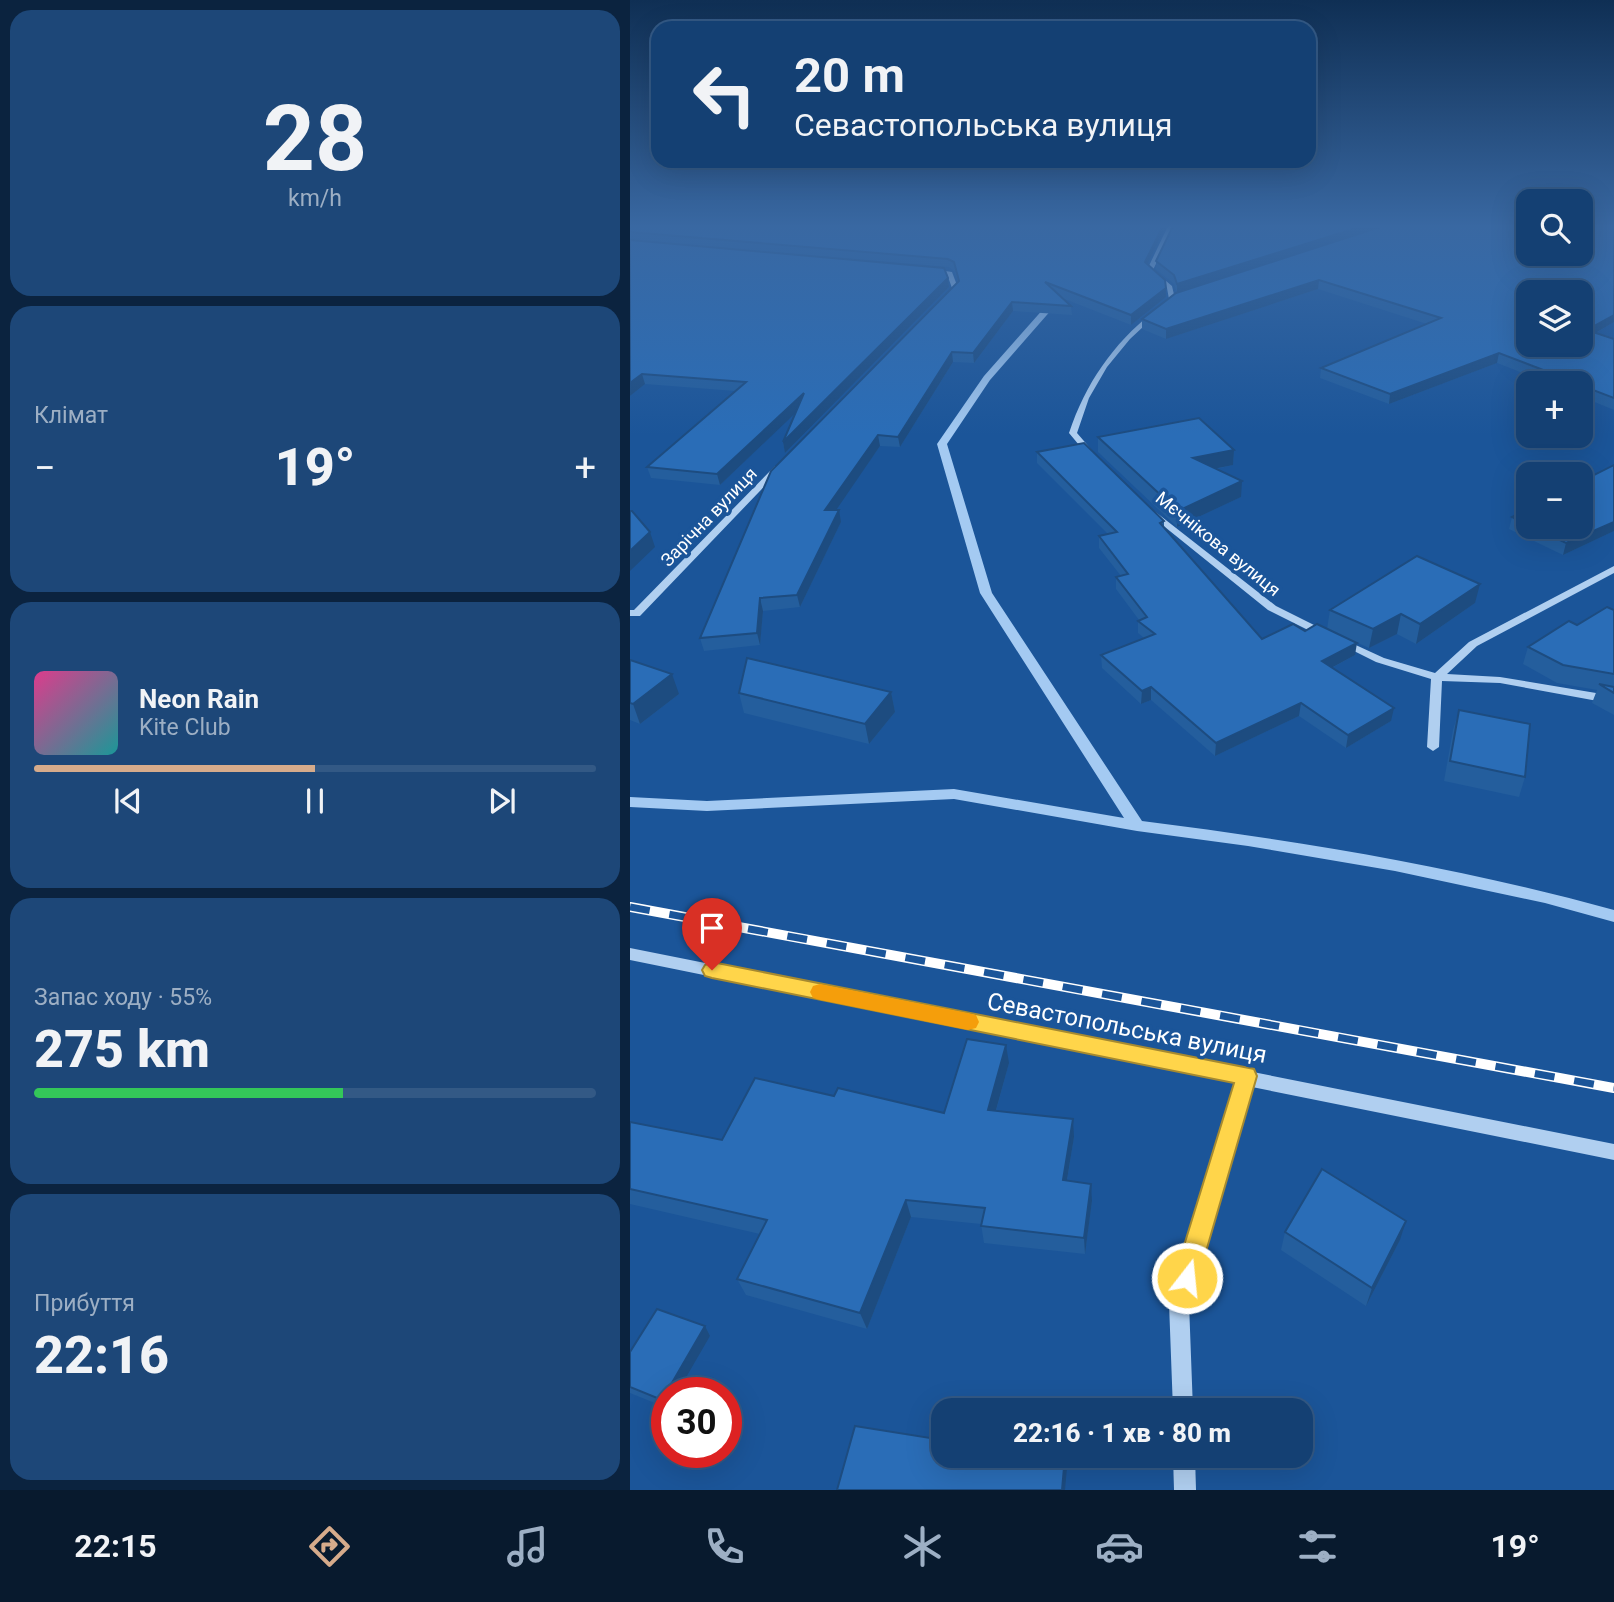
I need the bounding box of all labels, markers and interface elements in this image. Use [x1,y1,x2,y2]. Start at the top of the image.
text: 20 m [794,47,905,104]
icon: left [679,49,770,140]
text: 28 [263,86,367,192]
text: Севастопольська вулиця [794,106,1173,144]
text: km/h [288,185,342,212]
map controls [1516,189,1593,539]
button: search [1516,189,1593,266]
button: layers [1516,280,1593,357]
button: + [1516,371,1593,448]
text: Клімат [34,402,108,429]
text: 19° [275,437,355,498]
text: − [34,446,56,490]
text: + [574,446,596,490]
button: − [1516,462,1593,539]
street label: Зарічна вулиця [656,463,761,570]
street label: Мєчнікова вулиця [1152,487,1285,600]
text: Neon Rain [139,684,259,714]
text: Kite Club [139,714,231,741]
icon: previous [109,782,147,820]
icon: pause [296,782,334,820]
icon: next [483,782,521,820]
pin [682,898,742,970]
icon: arrive [693,909,731,947]
text: Запас ходу · 55% [34,984,212,1011]
street label: Севастопольська вулиця [985,987,1269,1069]
text: 275 km [34,1019,210,1080]
position arrow [1150,1241,1224,1315]
text: Прибуття [34,1290,135,1317]
text: 22:16 [34,1325,169,1386]
speed limit sign: 30 [651,1377,742,1468]
text: 22:16 · 1 хв · 80 m [1013,1418,1231,1448]
icon: directions [305,1522,354,1571]
icon: music [503,1522,552,1571]
icon: phone [700,1522,749,1571]
icon: climate [898,1522,947,1571]
icon: car [1095,1522,1144,1571]
icon: filters [1293,1522,1342,1571]
text: 22:15 [74,1527,157,1565]
text: 19° [1490,1527,1540,1565]

